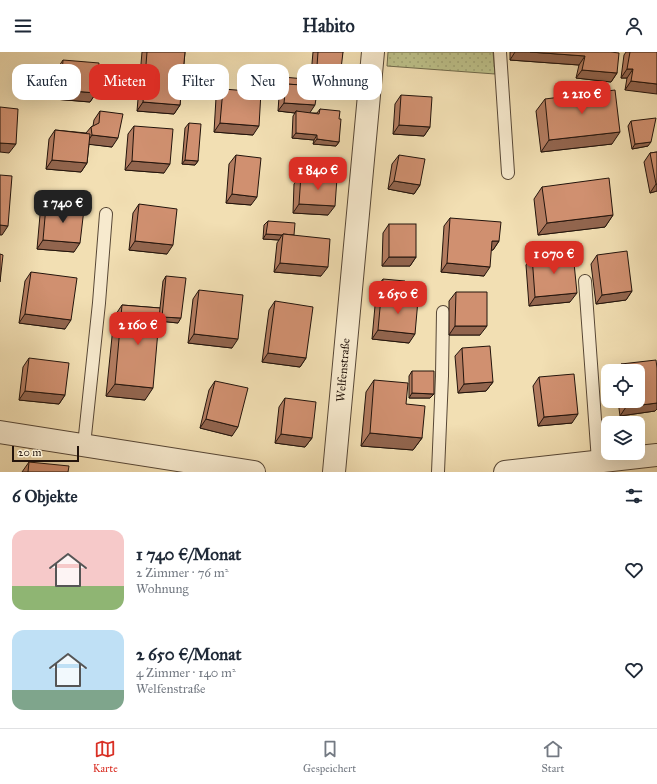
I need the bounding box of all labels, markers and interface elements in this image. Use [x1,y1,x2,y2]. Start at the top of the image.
icon: menu [12,15,34,37]
text: Habito [302,15,355,37]
icon: person [623,15,645,37]
chip: Kaufen [12,64,81,100]
chip: Mieten [89,64,160,100]
chip: Filter [168,64,229,100]
chip: Neu [237,64,289,100]
chip: Wohnung [297,64,382,100]
pin: 2 210 € [545,81,619,115]
text: 2 210 € [563,86,601,102]
pin: 1 840 € [281,157,355,191]
text: 1 840 € [298,162,338,178]
pin: 1 740 € [26,190,100,224]
text: 1 740 € [43,195,83,211]
pin: 1 070 € [517,241,591,275]
text: 1 070 € [534,246,574,262]
pin: 2 650 € [361,281,435,315]
text: 2 650 € [378,286,418,302]
pin: 2 160 € [101,312,175,346]
text: 2 160 € [118,317,158,333]
street label: Welfenstraße [333,338,353,402]
map controls [601,364,645,460]
button: locate [601,364,645,408]
button: layers [601,416,645,460]
scale bar [12,444,79,463]
text: 20 m [18,446,41,459]
icon: filters [623,485,645,507]
text: 6 Objekte [12,486,78,507]
text: 1 740 €/Monat [136,544,241,565]
icon: home [44,546,92,594]
icon: heart [623,559,645,581]
text: 2 Zimmer · 76 m² [136,565,229,581]
text: Wohnung [136,581,189,597]
text: 2 650 €/Monat [136,644,242,665]
icon: home [44,646,92,694]
icon: heart [623,659,645,681]
text: 4 Zimmer · 140 m² [136,665,236,681]
text: Welfenstraße [136,681,205,697]
tab: Karte [93,738,118,775]
tab: Gespeichert [303,738,356,775]
tab: Start [541,738,564,775]

